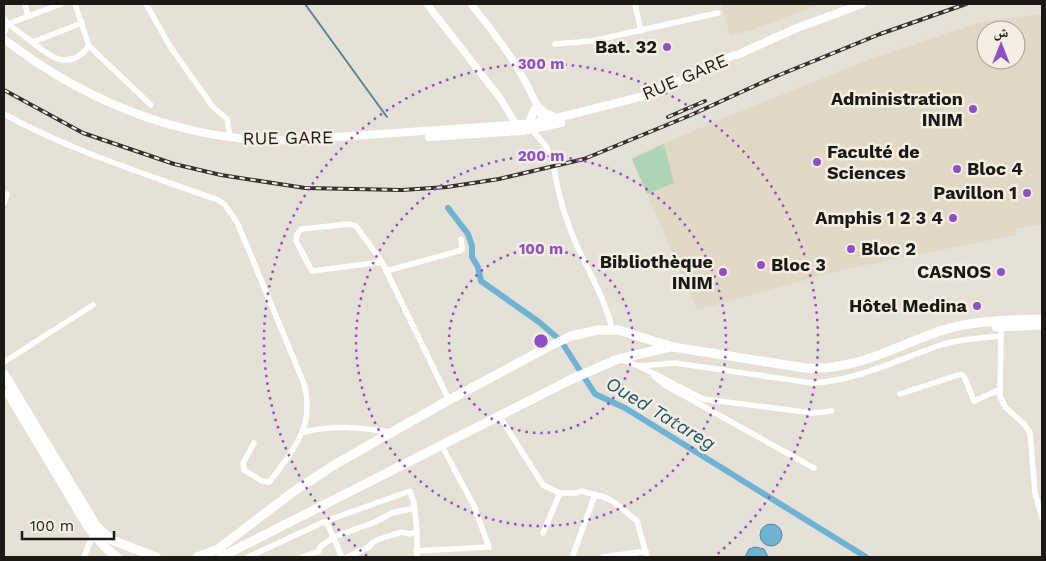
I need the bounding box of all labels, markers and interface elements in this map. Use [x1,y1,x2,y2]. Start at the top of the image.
north arrow [976,20,1026,70]
text: ش [994,24,1009,41]
place label: Bat. 32 [595,36,657,57]
marker: Bat. 32 [661,41,673,53]
street label: RUE GARE [639,49,731,104]
text: 300 m [518,55,564,73]
place label: Administration INIM [831,88,963,130]
marker: Administration INIM [967,103,979,115]
street label: RUE GARE [242,126,334,149]
place label: Faculté de Sciences [827,141,920,183]
text: 200 m [518,147,564,165]
marker: Faculté de Sciences [811,156,823,168]
place label: Bloc 4 [967,158,1023,179]
marker: Bloc 4 [951,163,963,175]
place label: Pavillon 1 [933,182,1017,203]
marker: Pavillon 1 [1021,187,1033,199]
place label: Amphis 1 2 3 4 [815,207,943,228]
marker: Amphis 1 2 3 4 [947,212,959,224]
place label: Bloc 2 [861,238,916,259]
text: 100 m [519,240,563,258]
marker: Bloc 2 [845,243,857,255]
place label: Bibliothèque INIM [600,251,713,293]
place label: Bloc 3 [771,254,826,275]
marker: Bloc 3 [755,259,767,271]
place label: CASNOS [917,261,991,282]
marker: Bibliothèque INIM [717,266,729,278]
marker: CASNOS [995,266,1007,278]
place label: Hôtel Medina [849,295,968,316]
marker: Hôtel Medina [971,300,983,312]
centre of rings [532,332,550,350]
water label: Oued Tatareg [602,372,720,455]
scale bar [22,508,115,540]
text: 100 m [30,517,74,535]

